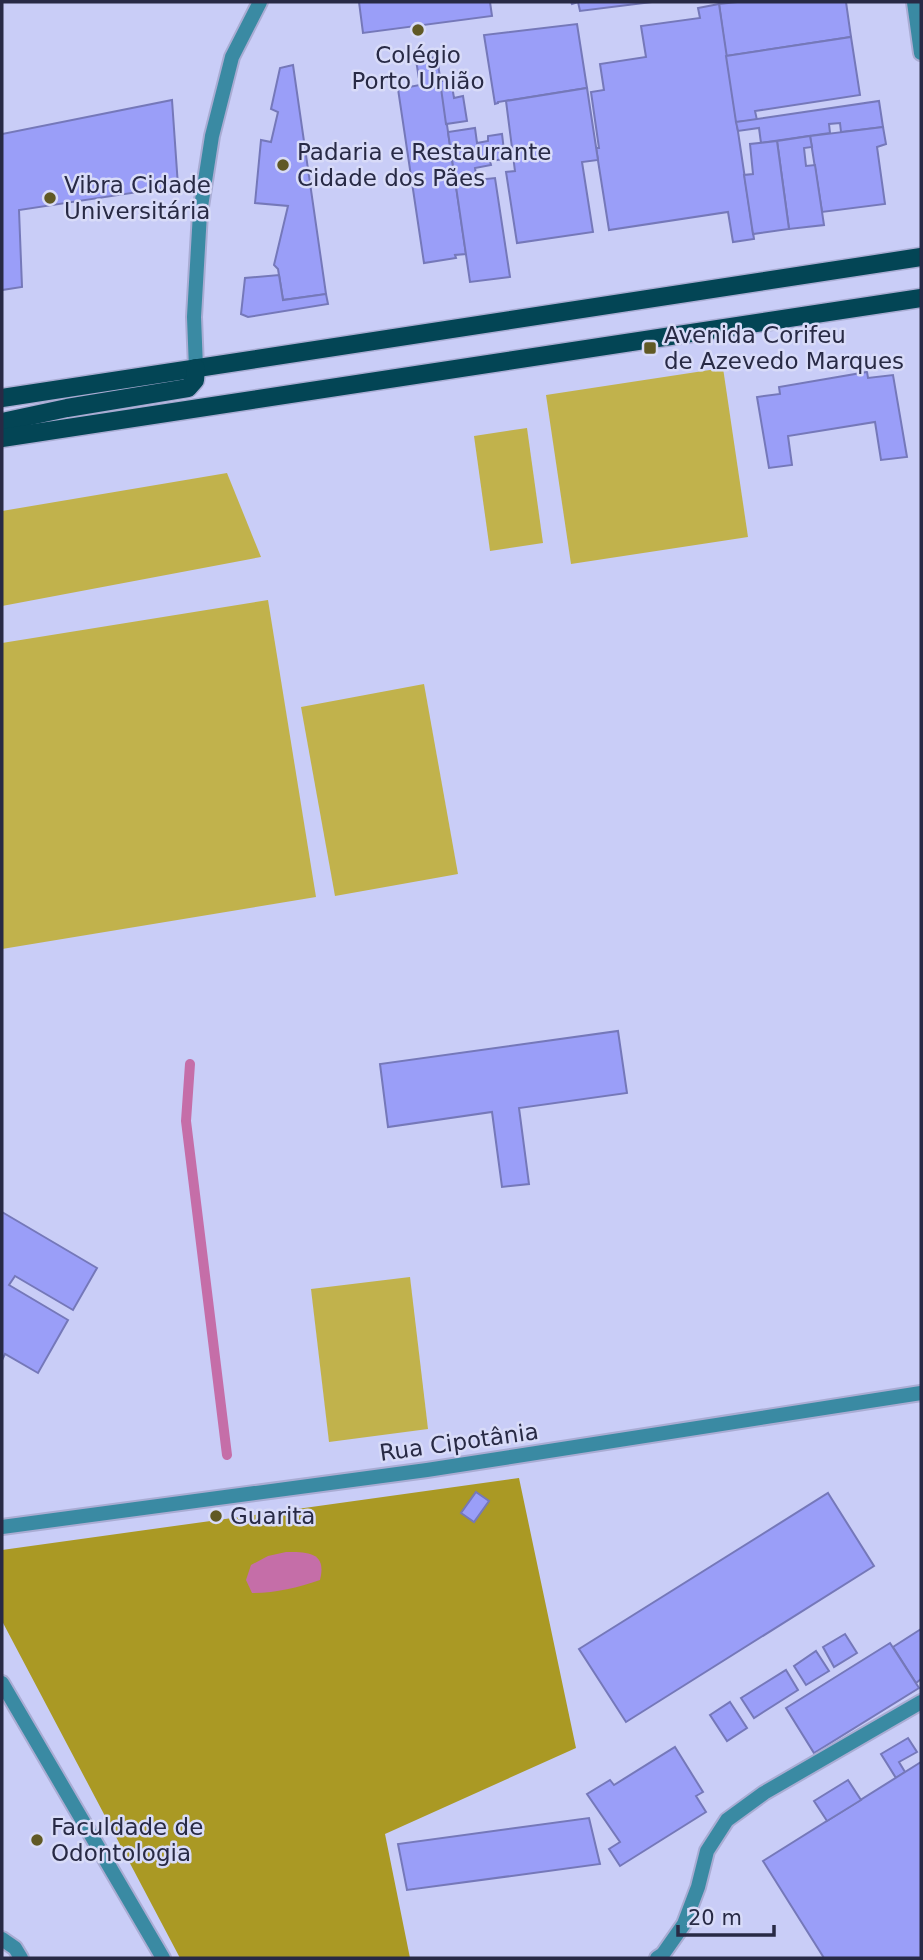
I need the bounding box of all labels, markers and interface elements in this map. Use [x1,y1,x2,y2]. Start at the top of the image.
marker: Colégio Porto União [410,22,426,38]
place label: Colégio Porto União [352,42,484,94]
place label: Padaria e Restaurante Cidade dos Pães [297,139,551,191]
marker: Padaria e Restaurante Cidade dos Pães [275,157,291,173]
place label: Vibra Cidade Universitária [64,172,211,224]
marker: Vibra Cidade Universitária [42,190,58,206]
place label: Avenida Corifeu de Azevedo Marques [664,322,904,374]
marker: Avenida Corifeu de Azevedo Marques [642,340,658,356]
street label: Rua Cipotânia [378,1418,540,1466]
place label: Guarita [230,1503,315,1529]
marker: Guarita [208,1508,224,1524]
place label: Faculdade de Odontologia [51,1814,203,1866]
marker: Faculdade de Odontologia [29,1832,45,1848]
scale bar [678,1894,774,1938]
text: 20 m [688,1906,742,1930]

